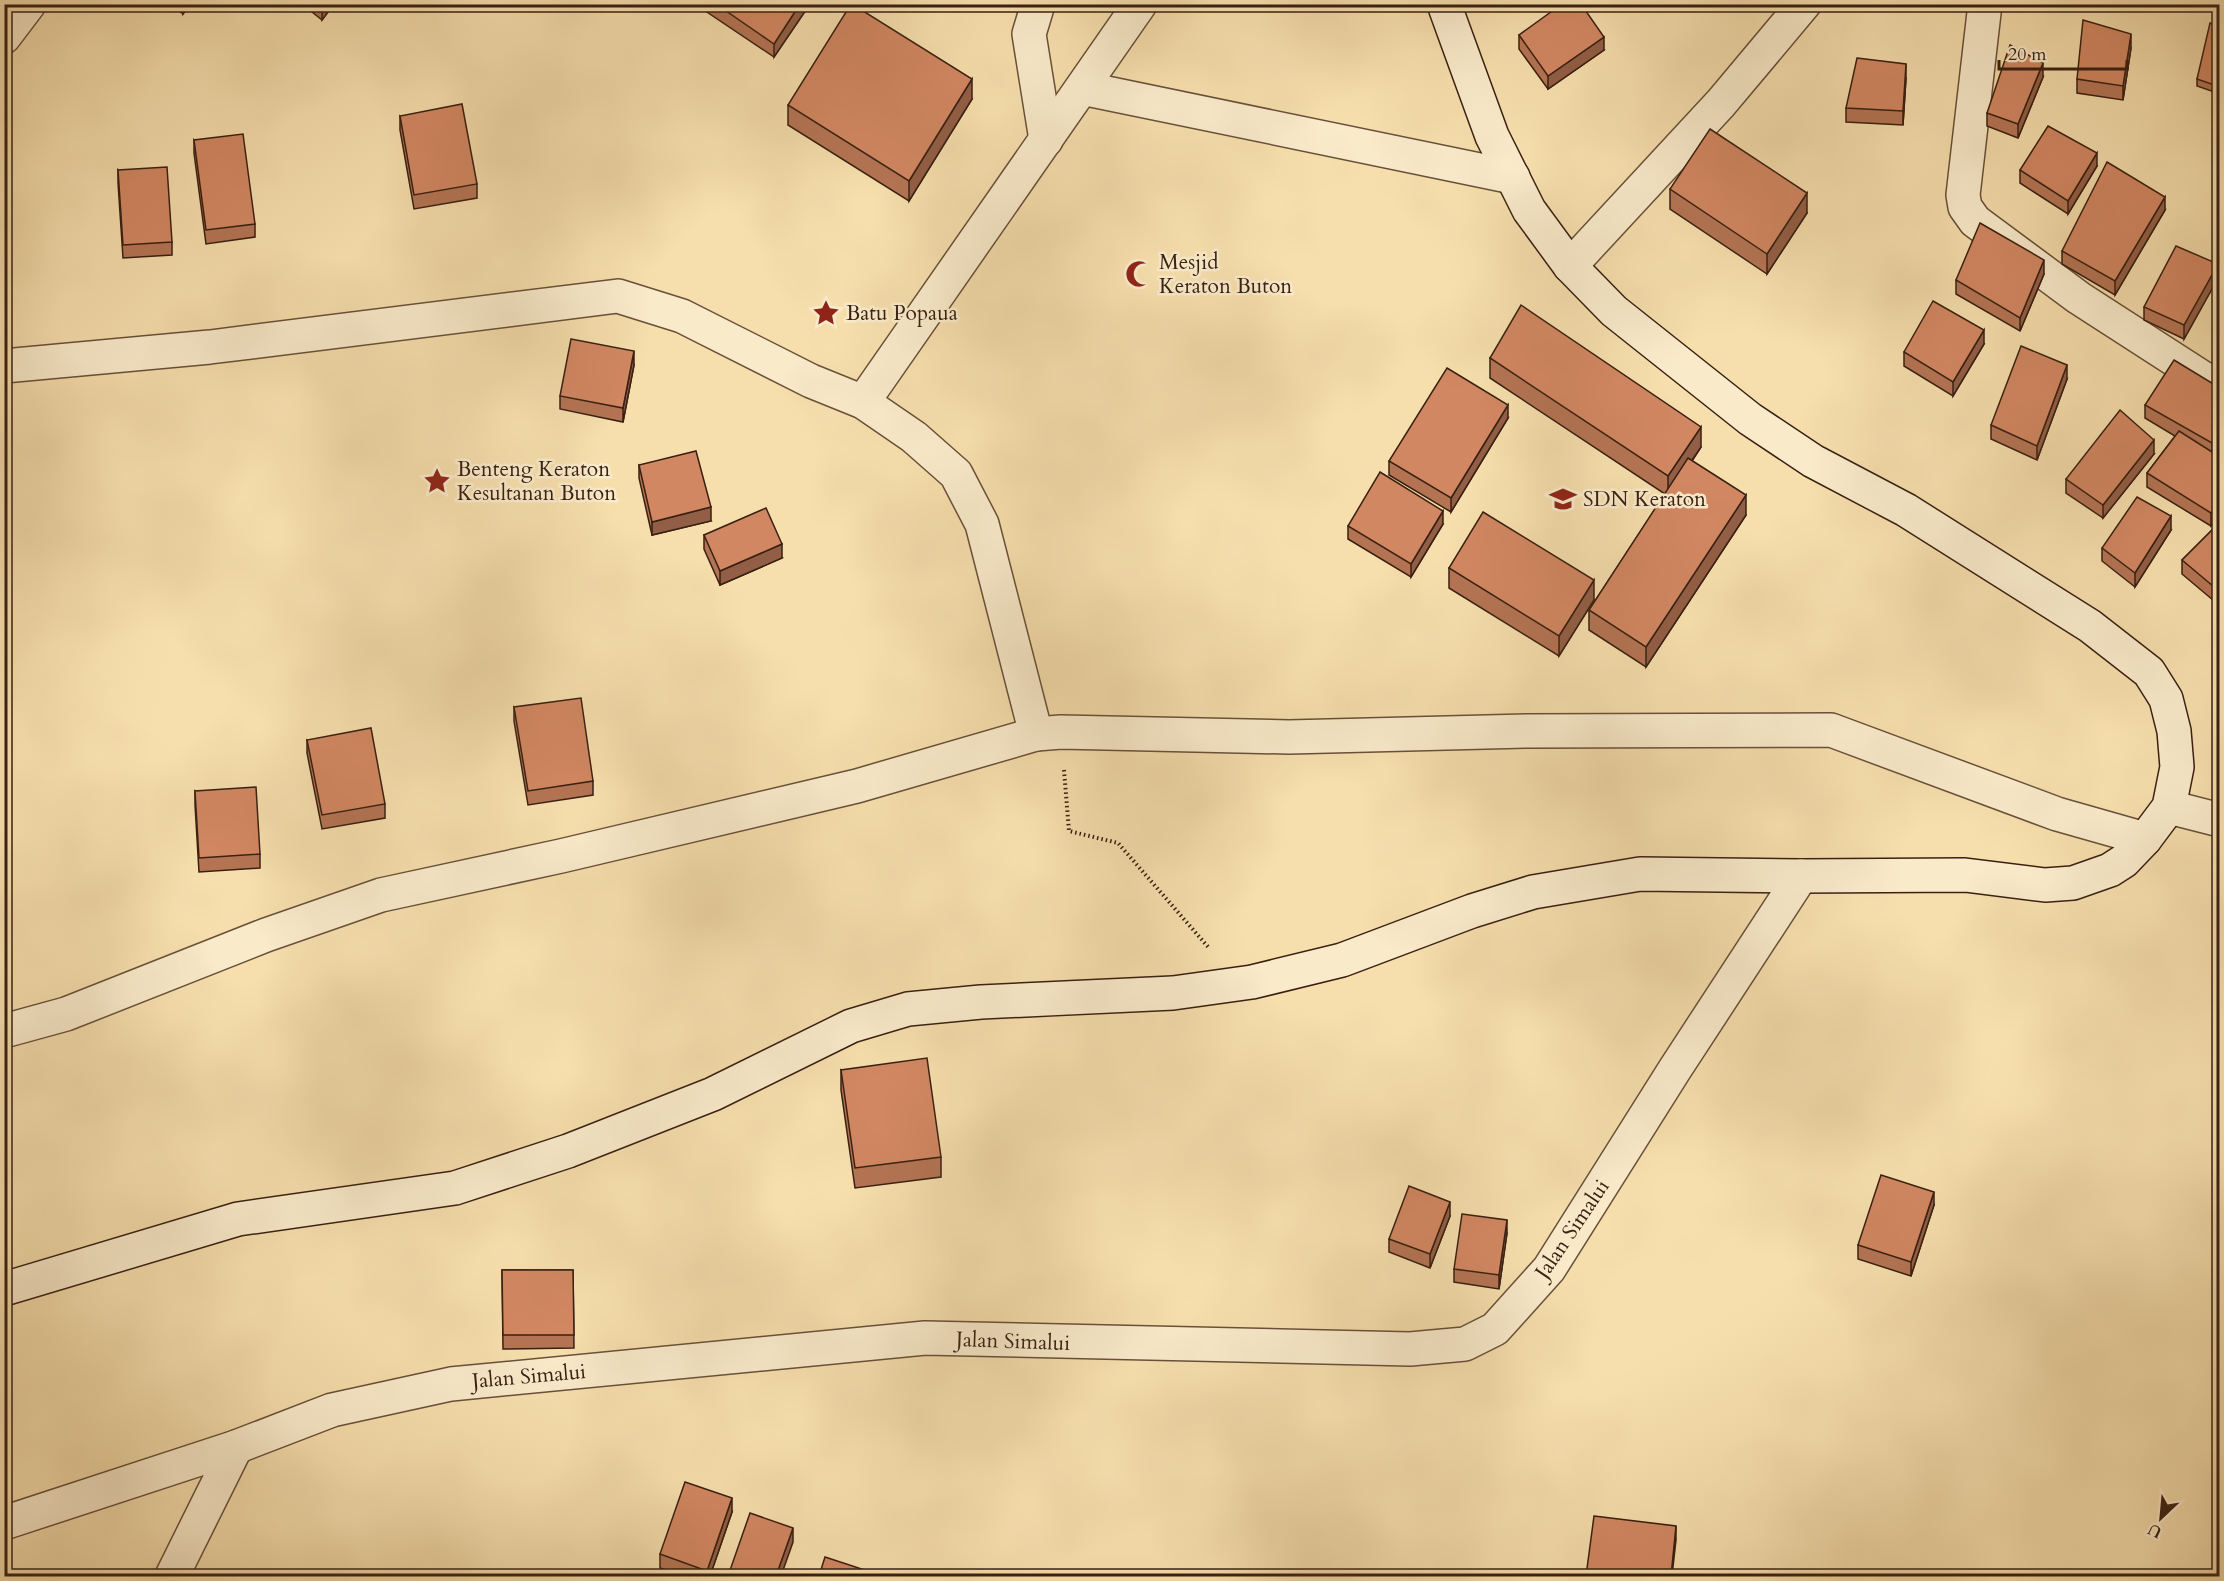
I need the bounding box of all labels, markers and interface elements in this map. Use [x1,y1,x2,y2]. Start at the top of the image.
scale bar [1999,33,2126,71]
text: 20 m [2008,42,2047,67]
place label: Mesjid Keraton Buton [1159,248,1292,301]
mosque icon: Mesjid Keraton Buton [1124,259,1154,289]
place icon: Batu Popaua [811,298,841,328]
place label: Batu Popaua [846,299,958,328]
place label: Benteng Keraton Kesultanan Buton [457,455,616,508]
place icon: Benteng Keraton Kesultanan Buton [422,466,452,496]
school or university icon: SDN Keraton [1548,484,1578,514]
place label: SDN Keraton [1583,485,1706,514]
street label: Jalan Simalui [1527,1174,1616,1287]
street label: Jalan Simalui [952,1325,1071,1358]
street label: Jalan Simalui [468,1357,587,1396]
north arrow [2131,1488,2191,1548]
text: U [2144,1518,2166,1543]

